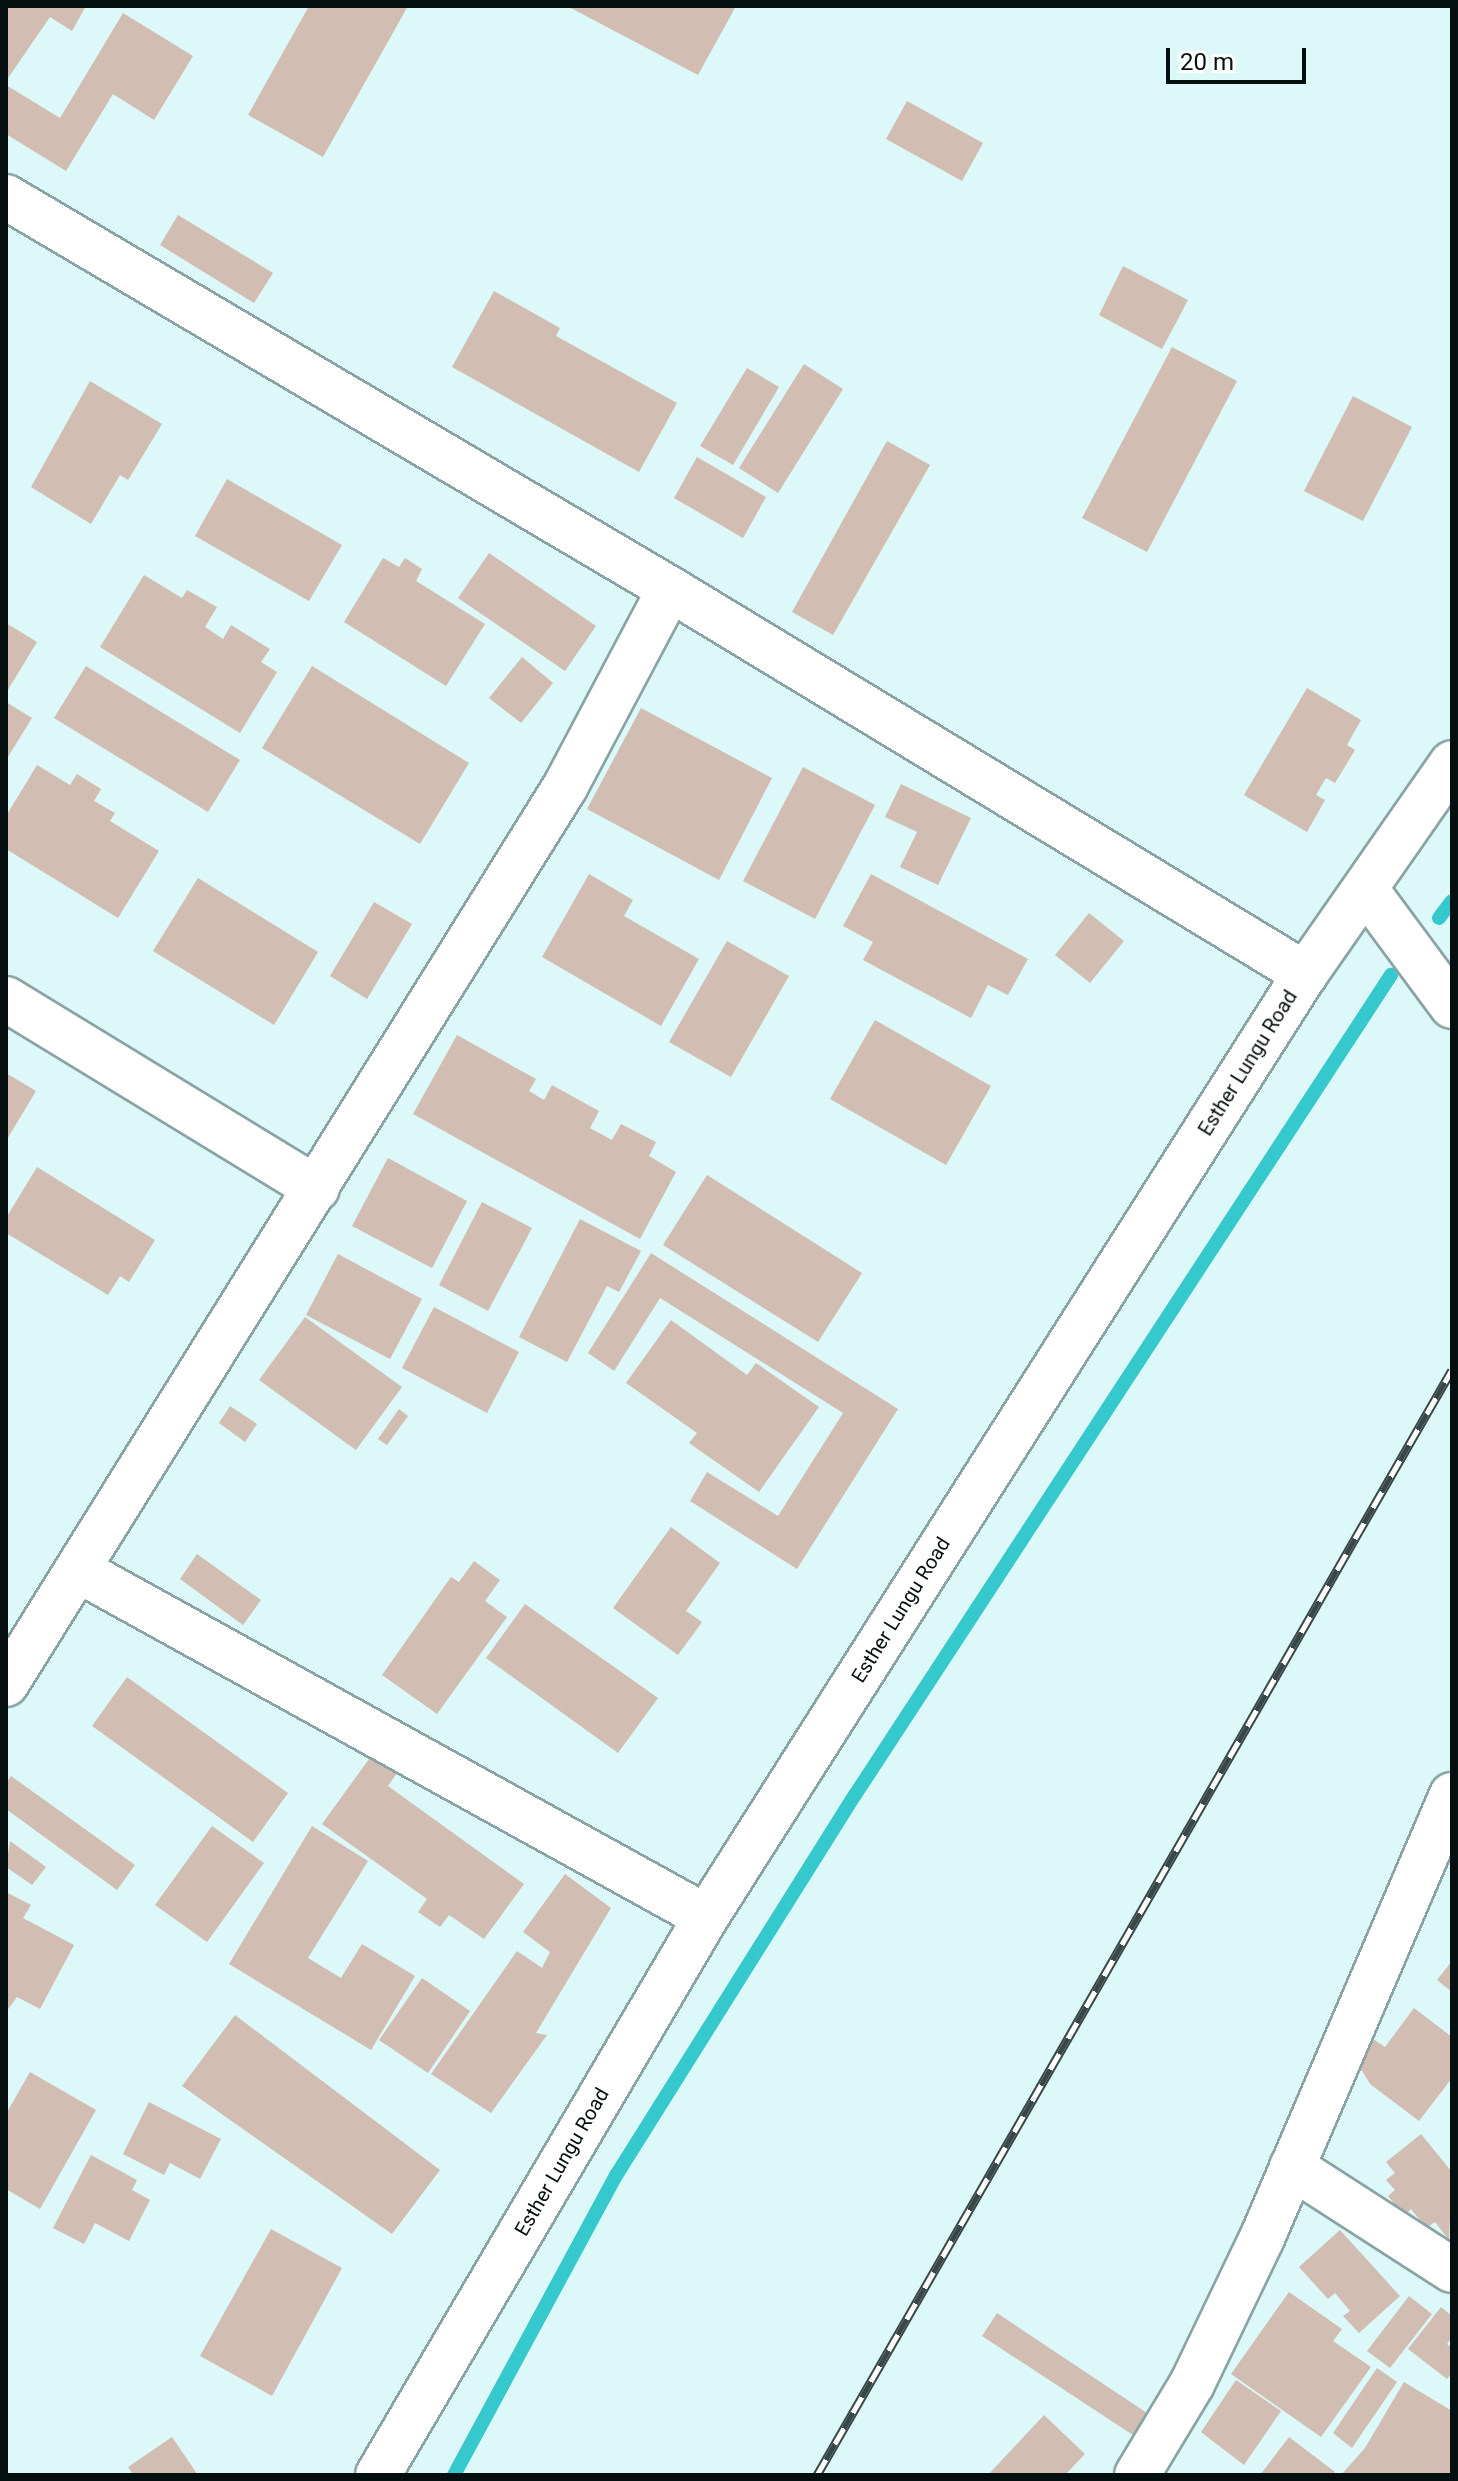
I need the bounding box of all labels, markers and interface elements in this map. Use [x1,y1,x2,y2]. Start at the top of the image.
scale bar [1170,32,1310,82]
text: 20 m [1180,48,1234,76]
street label: Esther Lungu Road [1194,986,1302,1140]
street label: Esther Lungu Road [847,1533,955,1687]
street label: Esther Lungu Road [510,2084,614,2240]

